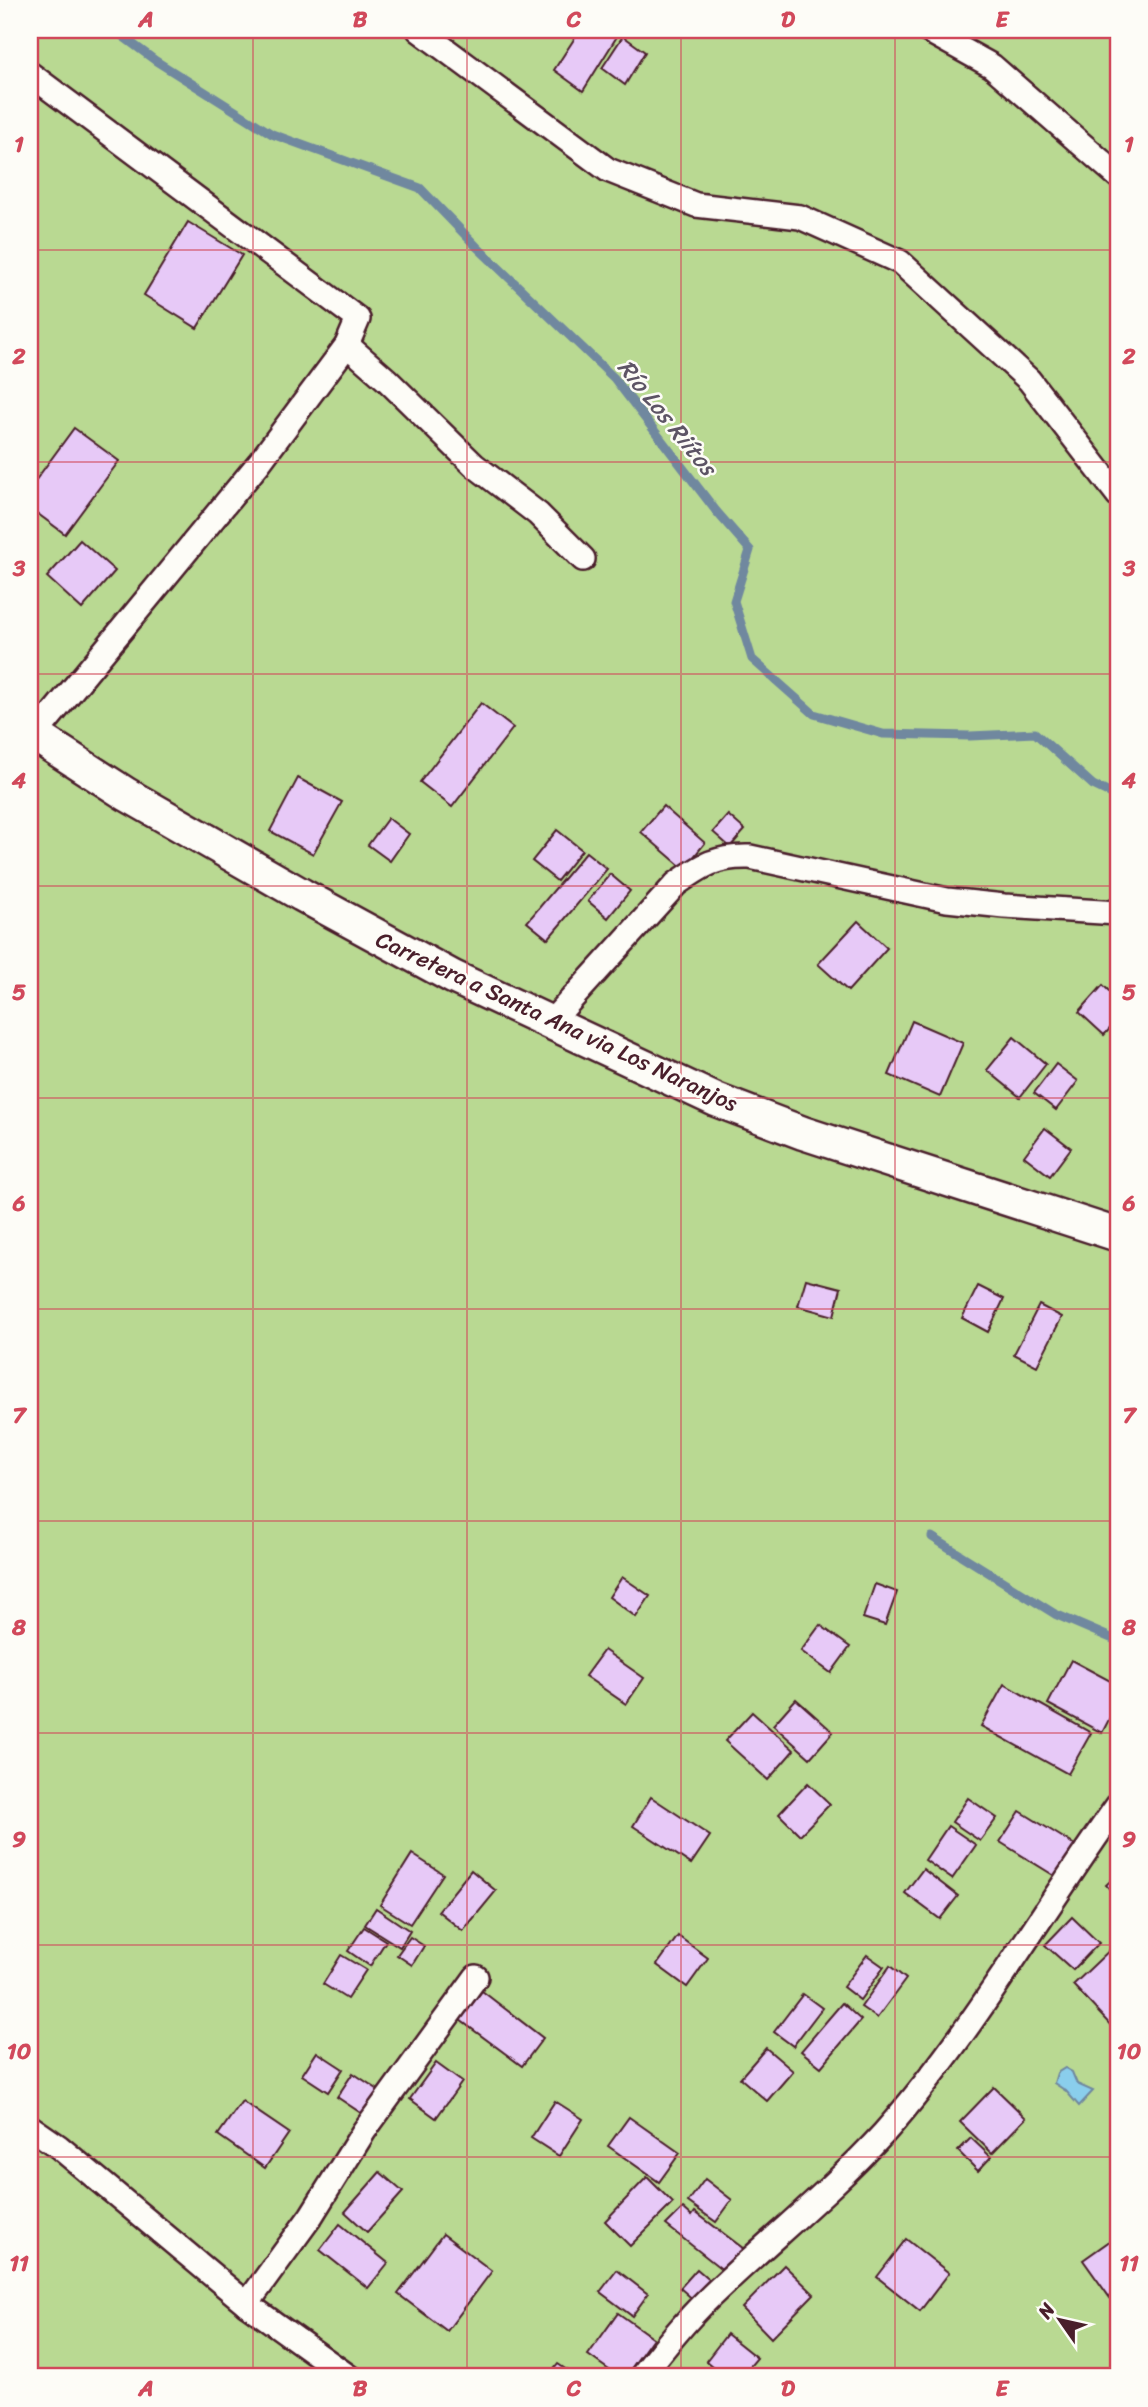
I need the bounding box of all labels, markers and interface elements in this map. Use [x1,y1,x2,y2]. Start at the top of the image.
text: A [137,0,154,40]
text: B [353,0,368,40]
text: C [566,0,582,40]
text: D [781,0,796,40]
text: E [996,0,1011,40]
text: 1 [14,124,24,165]
text: 1 [1124,124,1134,165]
text: 2 [11,336,26,377]
text: 2 [1121,336,1136,377]
water label: Río Los Riítos [607,349,729,487]
text: 3 [12,548,26,589]
text: 3 [1122,548,1136,589]
text: 4 [11,760,27,801]
text: 4 [1121,760,1137,801]
street label: Carretera a Santa Ana via Los Naranjos [369,919,745,1124]
text: 5 [12,972,26,1013]
text: 5 [1122,972,1136,1013]
text: 6 [11,1183,26,1224]
text: 6 [1121,1183,1136,1224]
text: 7 [12,1395,27,1436]
text: 7 [1122,1395,1137,1436]
text: 8 [11,1607,26,1648]
text: 8 [1121,1607,1136,1648]
text: 9 [12,1819,26,1860]
text: 9 [1122,1819,1136,1860]
text: 10 [7,2031,32,2072]
text: 10 [1117,2031,1142,2072]
text: 11 [9,2243,29,2284]
text: 11 [1119,2243,1139,2284]
north arrow [1026,2284,1096,2354]
text: N [1028,2295,1064,2326]
text: A [137,2368,154,2407]
text: B [353,2368,368,2407]
text: C [566,2368,582,2407]
text: D [781,2368,796,2407]
text: E [996,2368,1011,2407]

